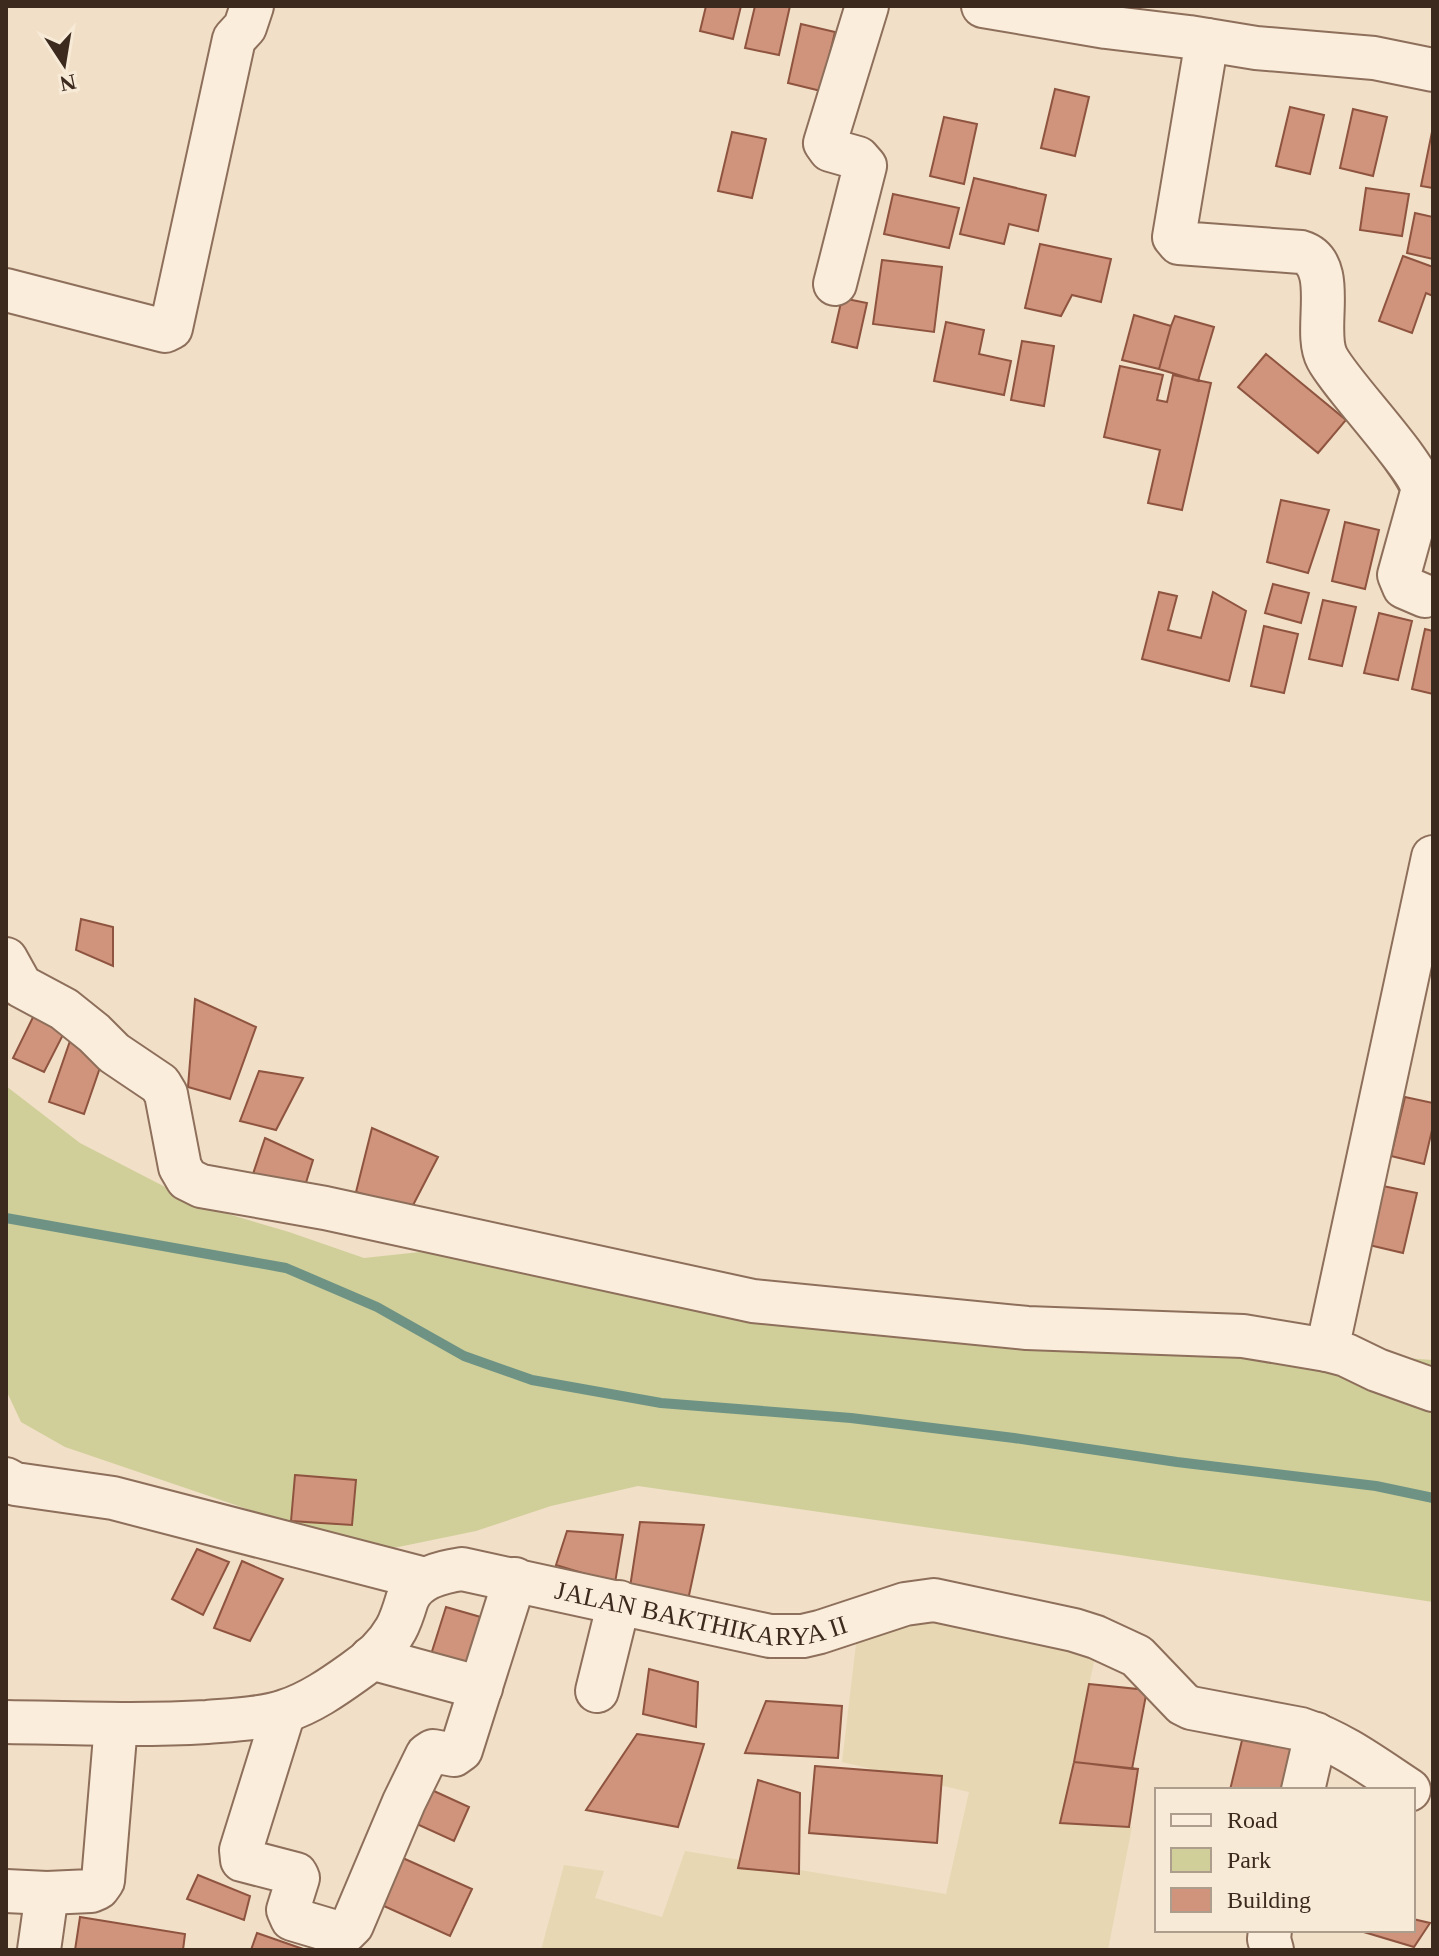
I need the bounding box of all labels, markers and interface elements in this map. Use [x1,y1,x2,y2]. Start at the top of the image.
north arrow [24,24,104,104]
text: N [58,69,78,97]
street label: JALAN BAKTHIKARYA II [552,1576,851,1652]
legend [1155,1788,1415,1932]
text: Road [1227,1807,1278,1833]
text: Park [1227,1847,1271,1873]
text: Building [1227,1887,1311,1913]

